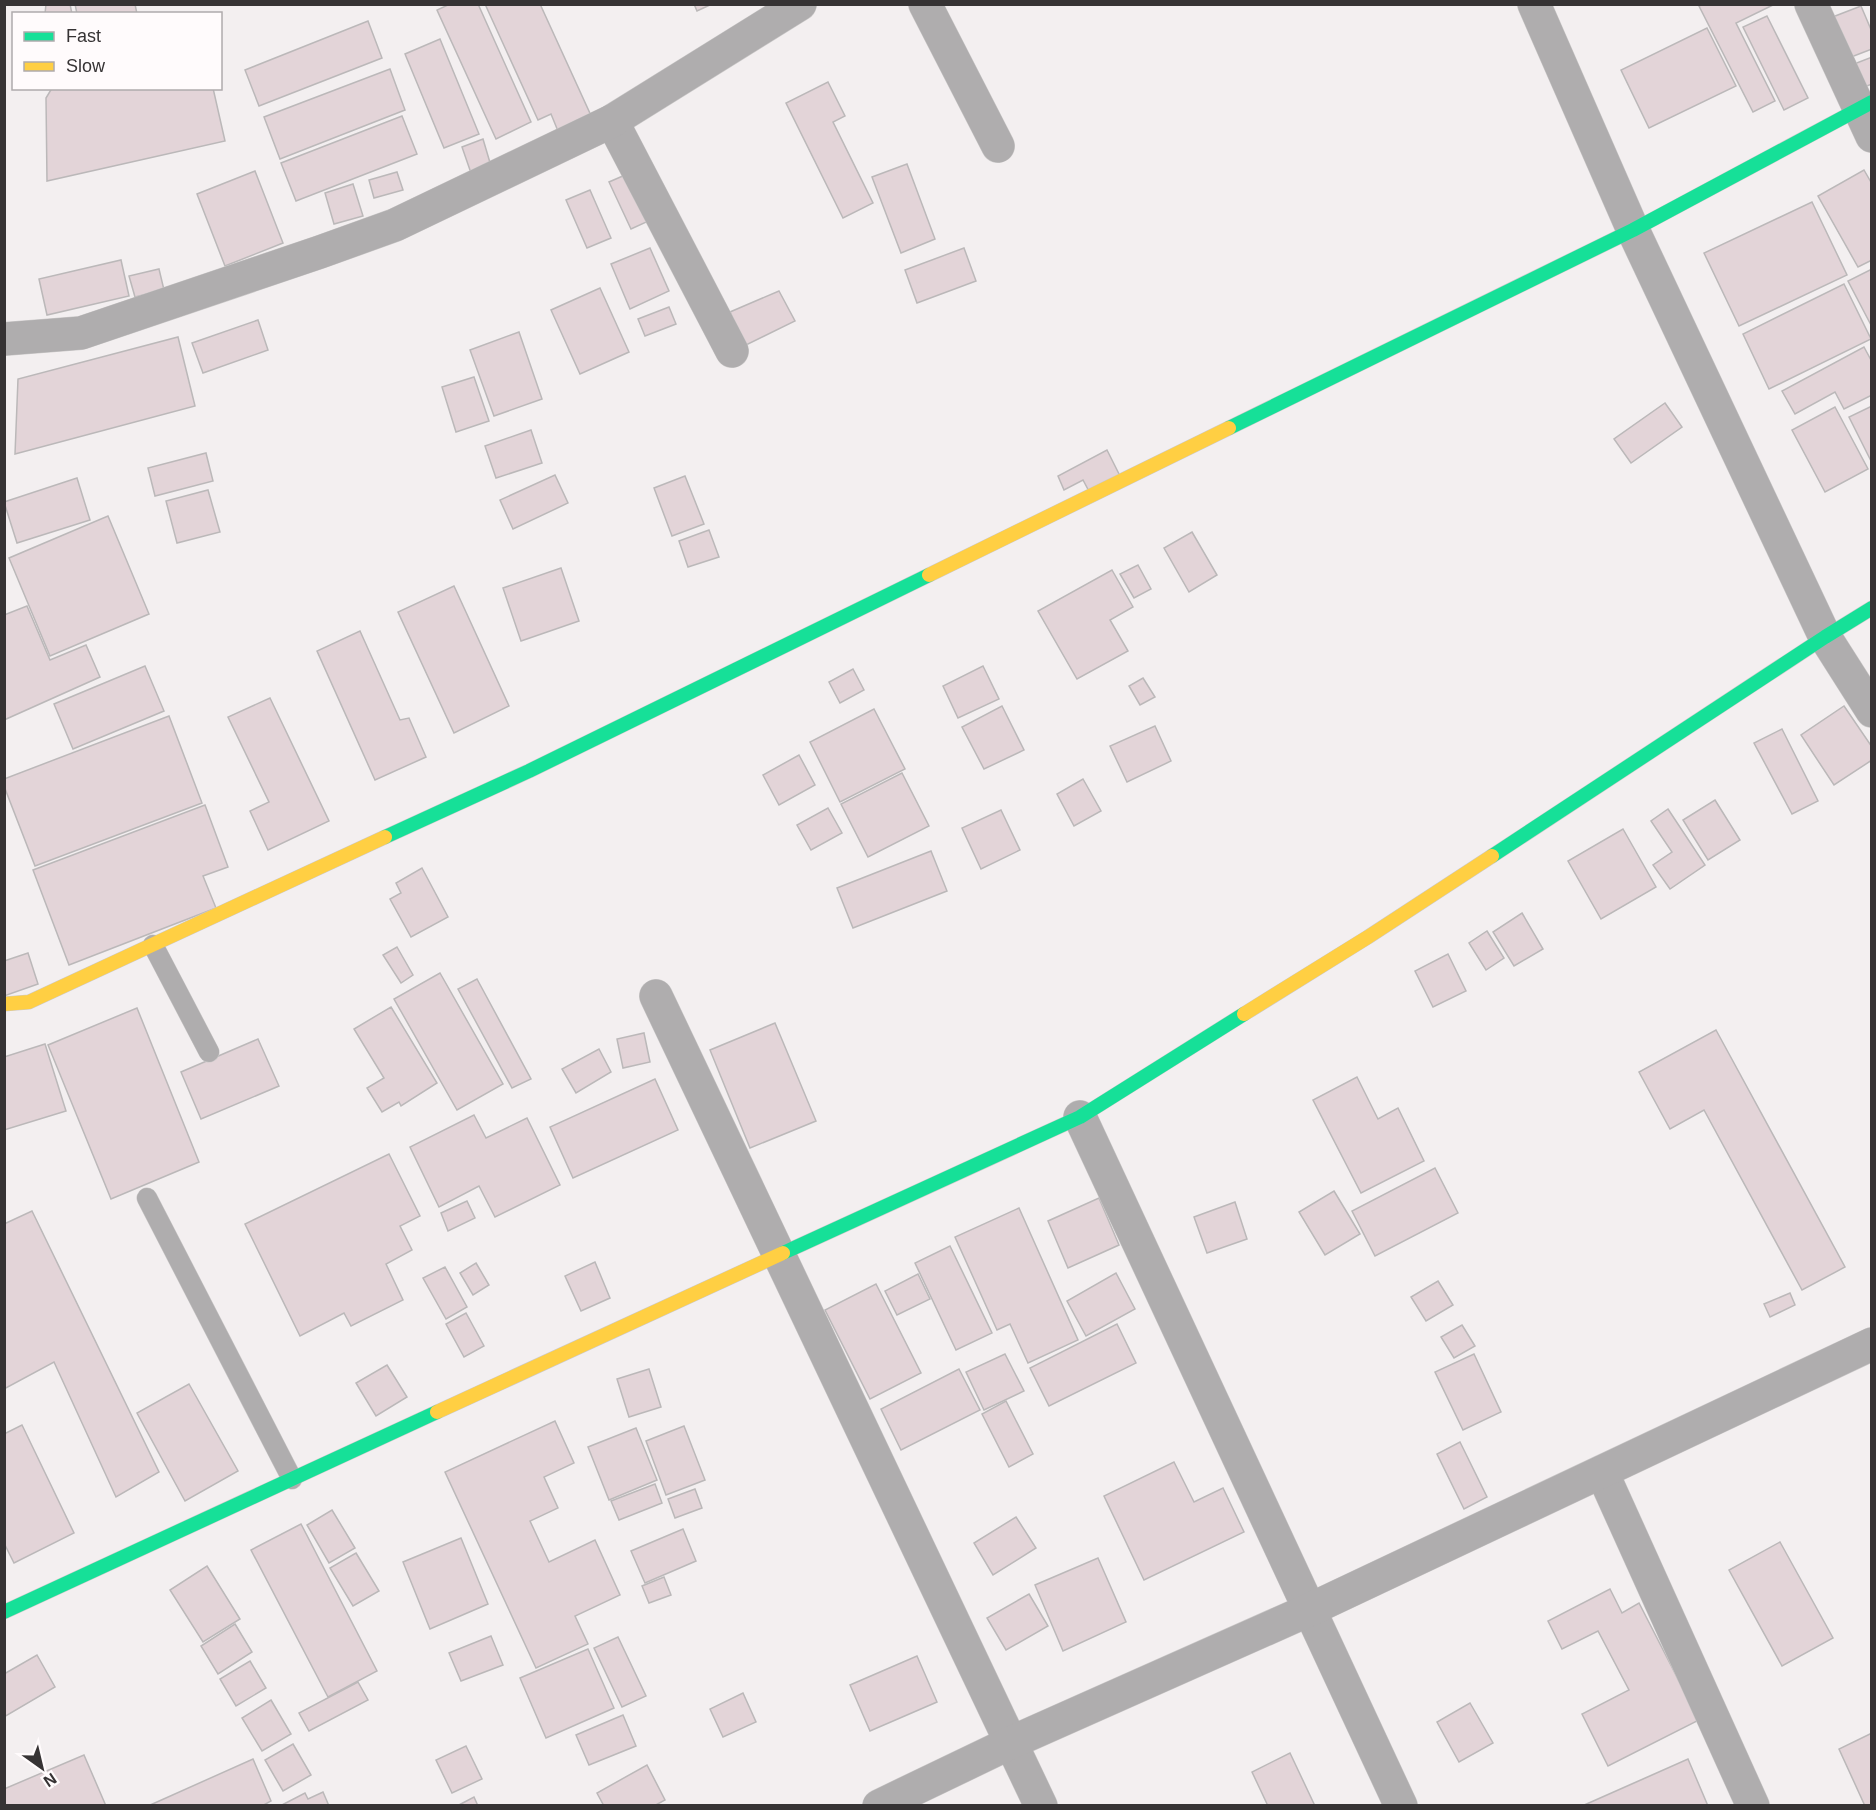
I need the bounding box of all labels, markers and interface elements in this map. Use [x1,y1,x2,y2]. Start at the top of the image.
legend [12,12,222,90]
text: Fast [66,26,101,46]
text: Slow [66,56,106,76]
north arrow [12,1738,72,1798]
text: N [41,1770,60,1790]

